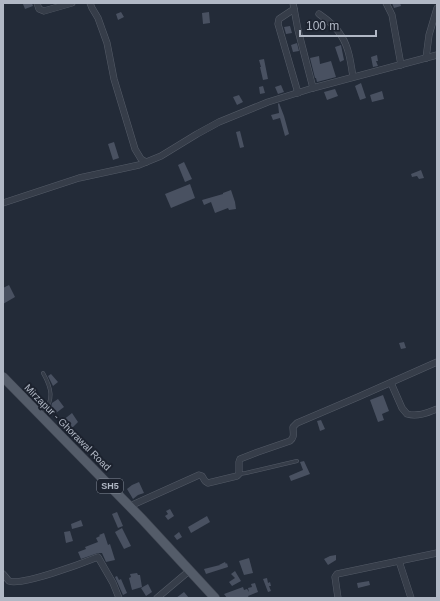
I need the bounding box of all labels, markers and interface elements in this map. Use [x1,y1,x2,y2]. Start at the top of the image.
scale bar [300,12,376,38]
text: 100 m [306,19,339,33]
street label: Mirzapur - Ghorawal Road [22,382,113,473]
road number: SH5 [97,479,123,493]

